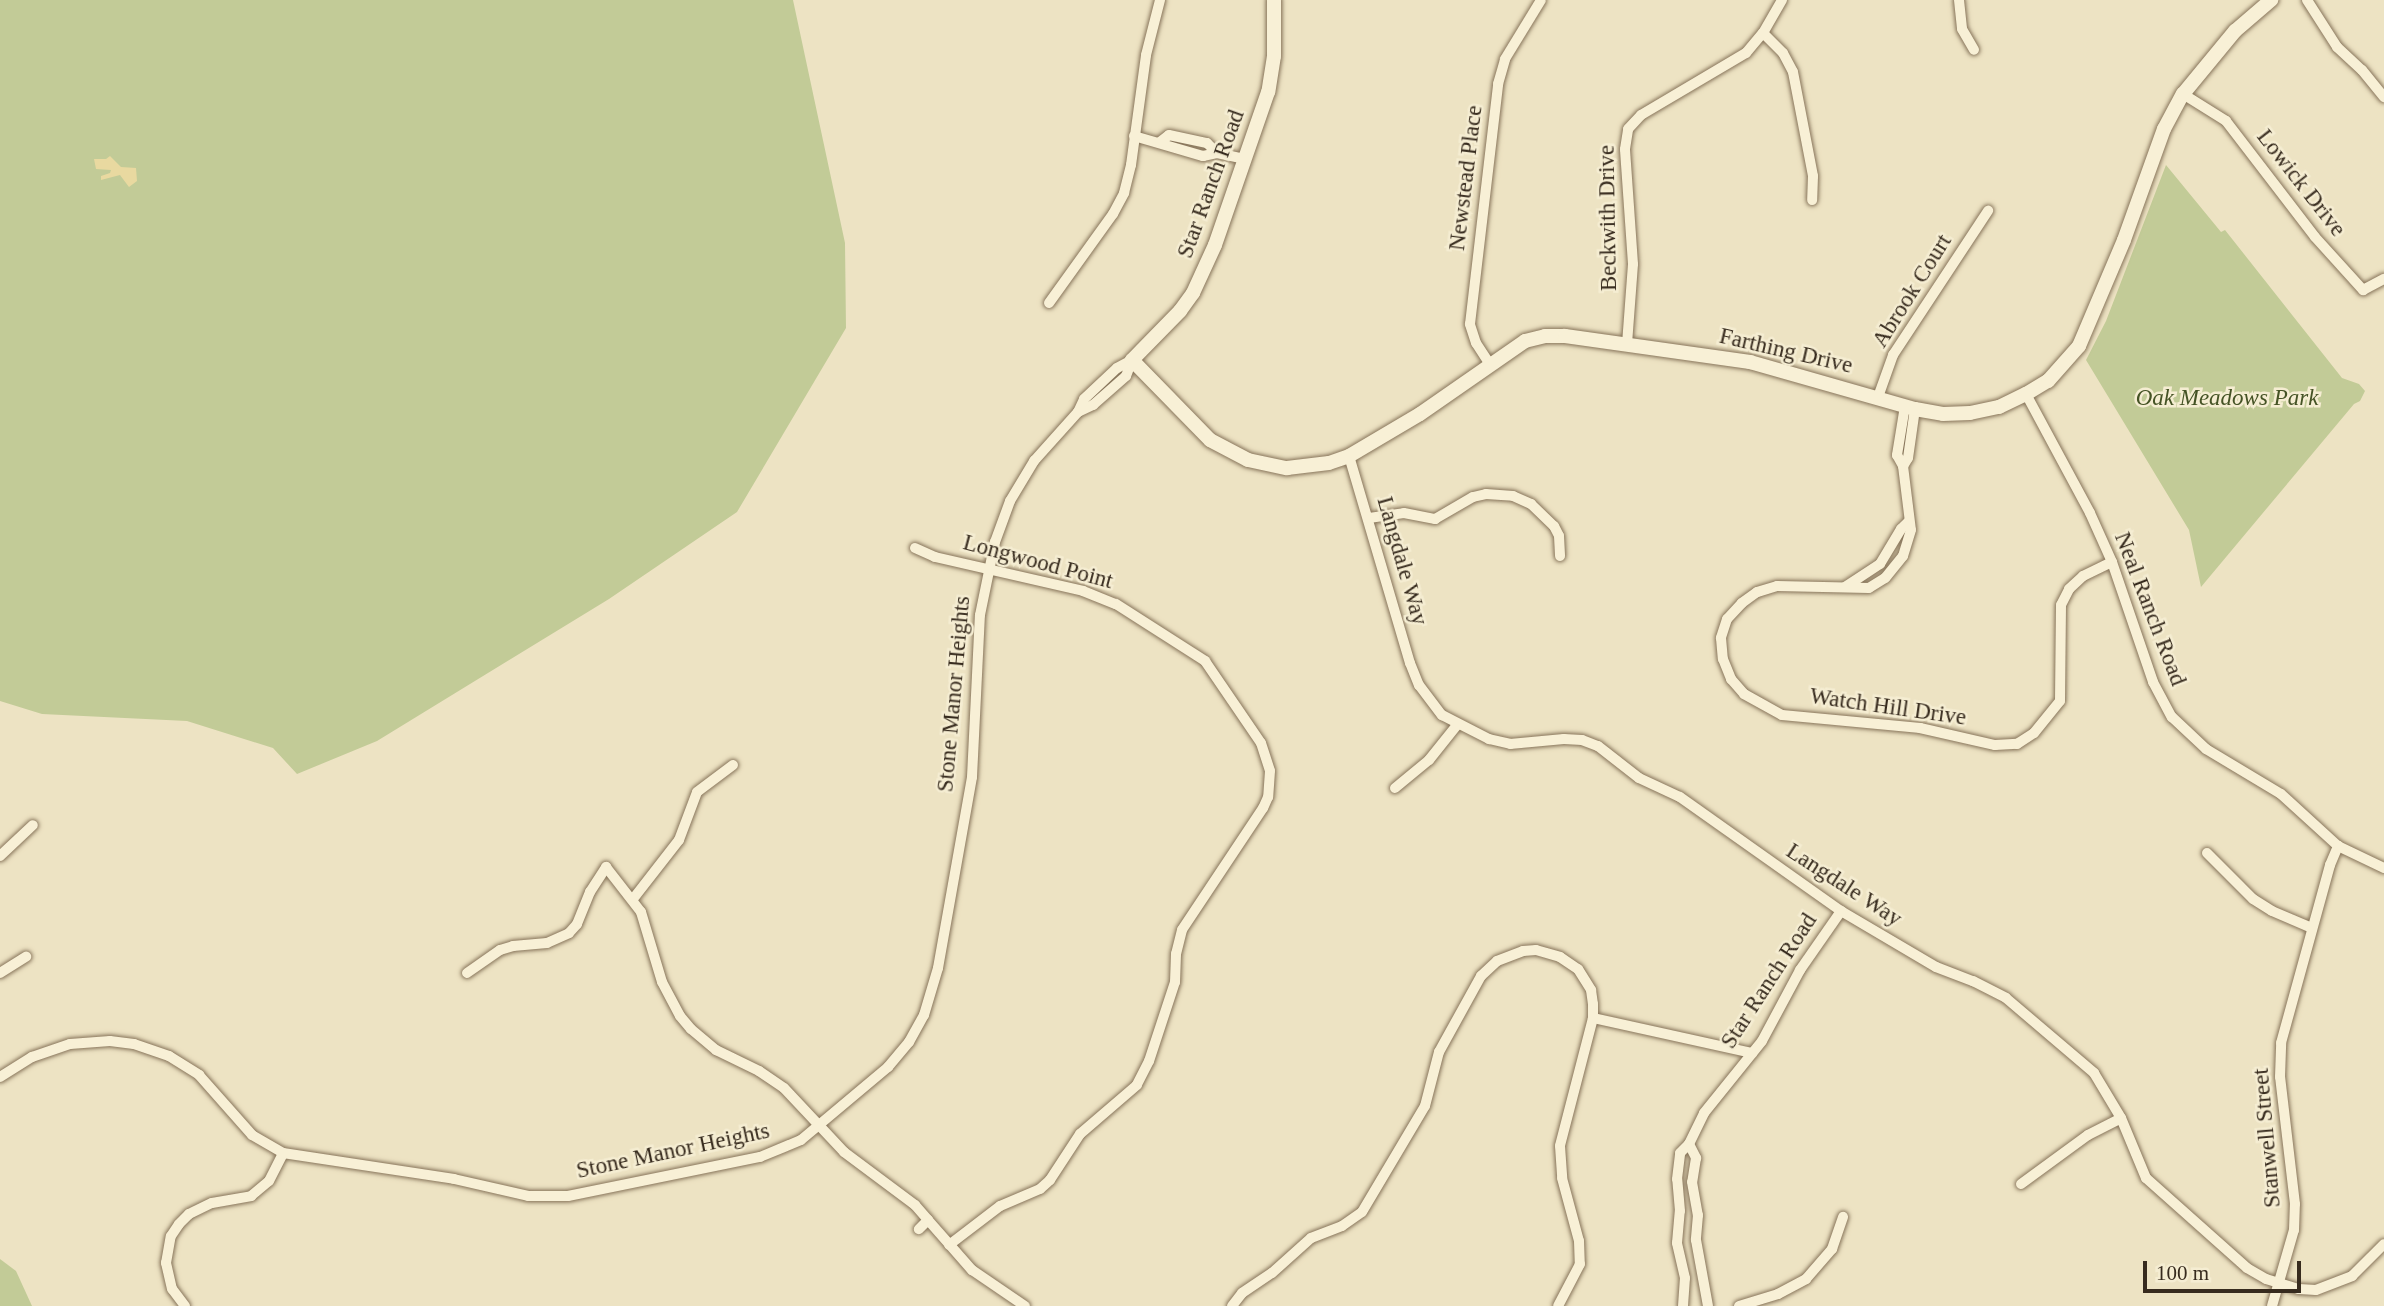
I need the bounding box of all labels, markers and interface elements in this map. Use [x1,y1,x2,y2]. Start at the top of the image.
street label: Newstead Place [1443,104,1489,252]
street label: Star Ranch Road [1171,106,1251,262]
street label: Lowick Drive [2251,124,2351,242]
street label: Beckwith Drive [1593,145,1623,291]
street label: Abrook Court [1866,229,1958,353]
street label: Farthing Drive [1717,322,1855,380]
park label: Oak Meadows Park [2136,384,2318,412]
street label: Langdale Way [1370,493,1434,629]
street label: Neal Ranch Road [2108,528,2192,690]
street label: Longwood Point [960,529,1116,595]
street label: Stone Manor Heights [932,595,976,793]
street label: Watch Hill Drive [1808,682,1968,732]
street label: Langdale Way [1781,837,1907,933]
street label: Star Ranch Road [1715,908,1823,1054]
street label: Stanwell Street [2247,1067,2287,1209]
street label: Stone Manor Heights [574,1117,772,1185]
scale bar [2146,1246,2304,1290]
text: 100 m [2156,1261,2209,1285]

